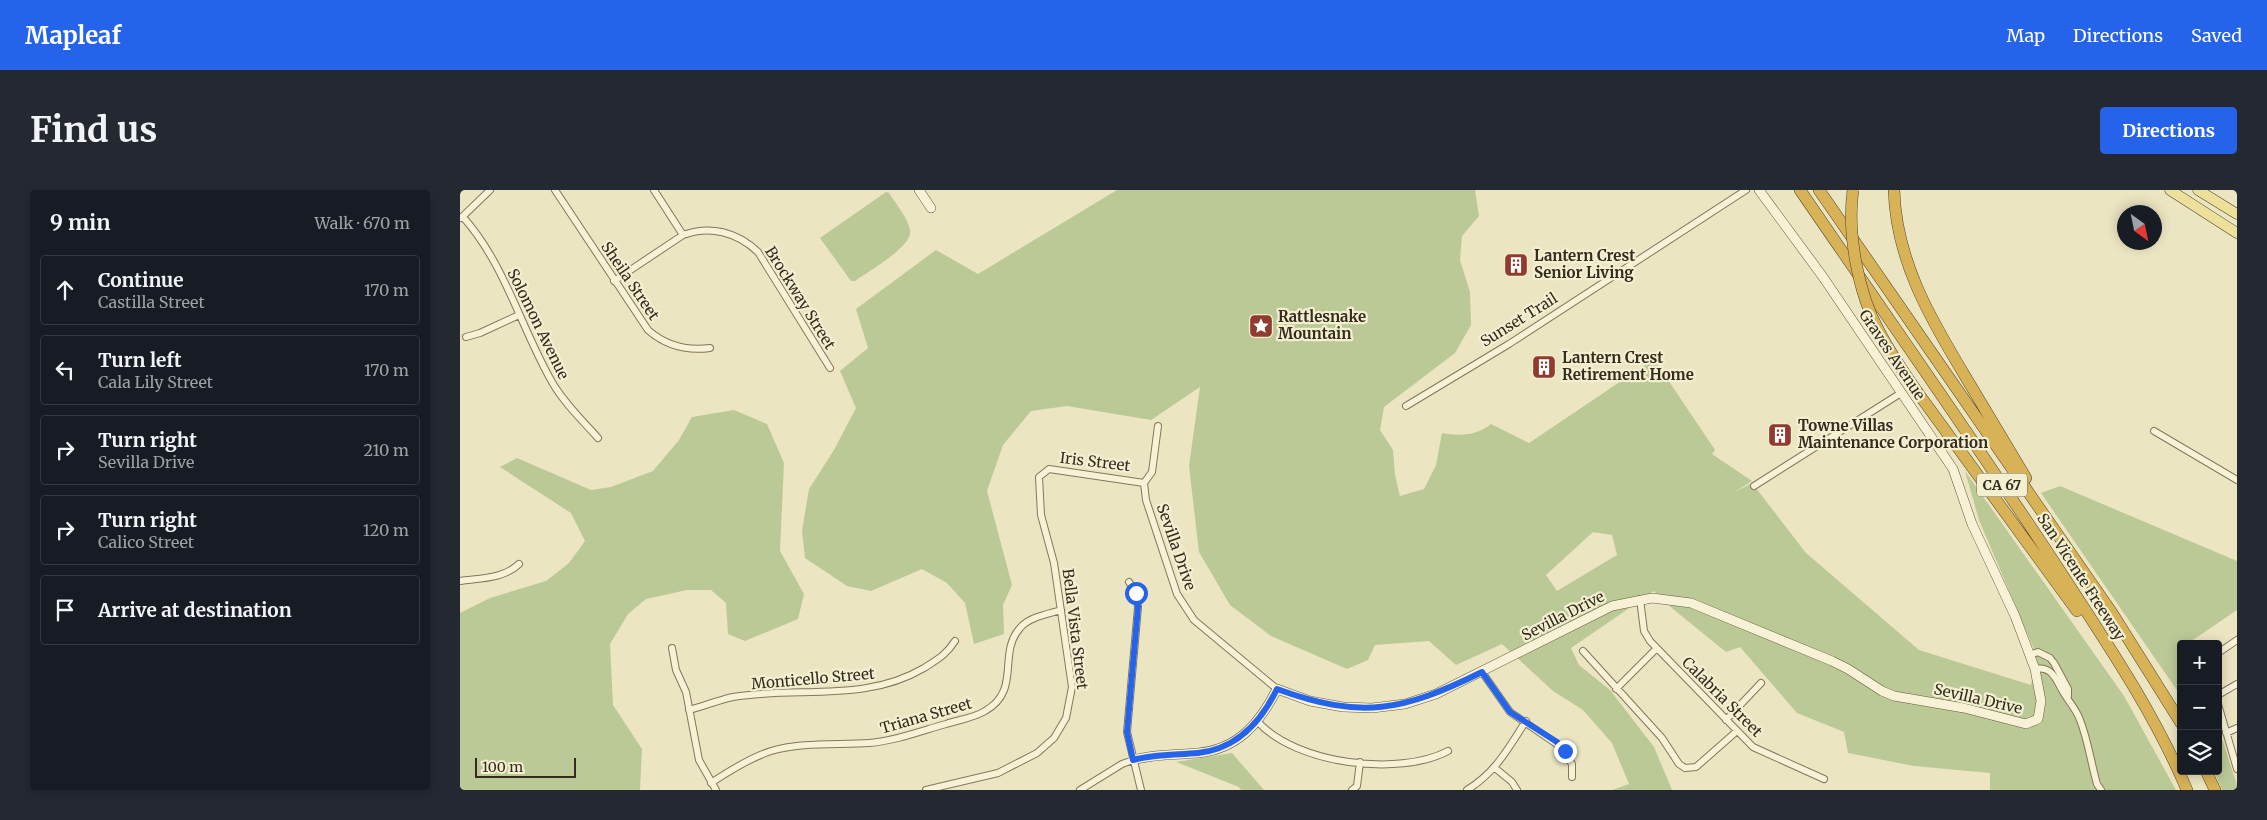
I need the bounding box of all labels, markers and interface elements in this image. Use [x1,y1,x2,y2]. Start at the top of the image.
text: Mapleaf [25,20,121,51]
text: Map [2007,24,2045,47]
text: Directions [2073,24,2163,47]
text: Saved [2191,24,2242,47]
button: Directions [2100,107,2237,154]
text: Find us [30,108,157,152]
north arrow [2117,205,2162,250]
text: 9 min [50,209,110,236]
text: Walk · 670 m [314,213,410,233]
street label: Sheila Street [597,238,664,324]
street label: Brockway Street [761,243,840,353]
place label: Lantern Crest Senior Living [1534,246,1635,282]
building icon: Lantern Crest Senior Living [1503,252,1529,278]
street label: Solomon Avenue [503,265,574,382]
text: Continue [98,268,184,292]
icon: ahead [51,276,79,304]
text: 170 m [364,280,409,300]
street label: Sunset Trail [1477,288,1561,351]
text: Castilla Street [98,292,205,312]
street label: Graves Avenue [1855,306,1930,404]
place label: Rattlesnake Mountain [1278,307,1366,343]
place icon: Rattlesnake Mountain [1248,313,1274,339]
text: Turn left [98,348,182,372]
place label: Lantern Crest Retirement Home [1562,348,1694,384]
building icon: Lantern Crest Retirement Home [1531,354,1557,380]
icon: left [51,356,79,384]
text: 170 m [364,360,409,380]
text: Cala Lily Street [98,372,213,392]
place label: Towne Villas Maintenance Corporation [1798,416,1988,452]
building icon: Towne Villas Maintenance Corporation [1767,422,1793,448]
text: Turn right [98,428,197,452]
icon: right [51,436,79,464]
text: 210 m [364,440,409,460]
street label: Iris Street [1059,448,1131,475]
text: Sevilla Drive [98,452,194,472]
road number: CA 67 [1977,474,2027,496]
street label: Sevilla Drive [1153,501,1200,593]
text: Turn right [98,508,197,532]
street label: San Vicente Freeway [2033,510,2130,644]
icon: right [51,516,79,544]
text: 120 m [363,520,409,540]
text: Calico Street [98,532,194,552]
street label: Bella Vista Street [1059,567,1092,691]
route start [1125,582,1148,605]
street label: Sevilla Drive [1518,587,1607,645]
icon: arrive [51,596,79,624]
text: Arrive at destination [98,598,292,622]
map controls [2177,640,2222,775]
button: + [2177,640,2222,685]
street label: Calabria Street [1678,653,1767,741]
street label: Monticello Street [751,664,876,693]
street label: Sevilla Drive [1932,679,2024,718]
button: − [2177,685,2222,730]
street label: Triana Street [878,693,974,738]
button: layers [2177,730,2222,775]
route end [1554,740,1577,763]
scale bar [475,755,576,778]
text: 100 m [482,758,523,776]

